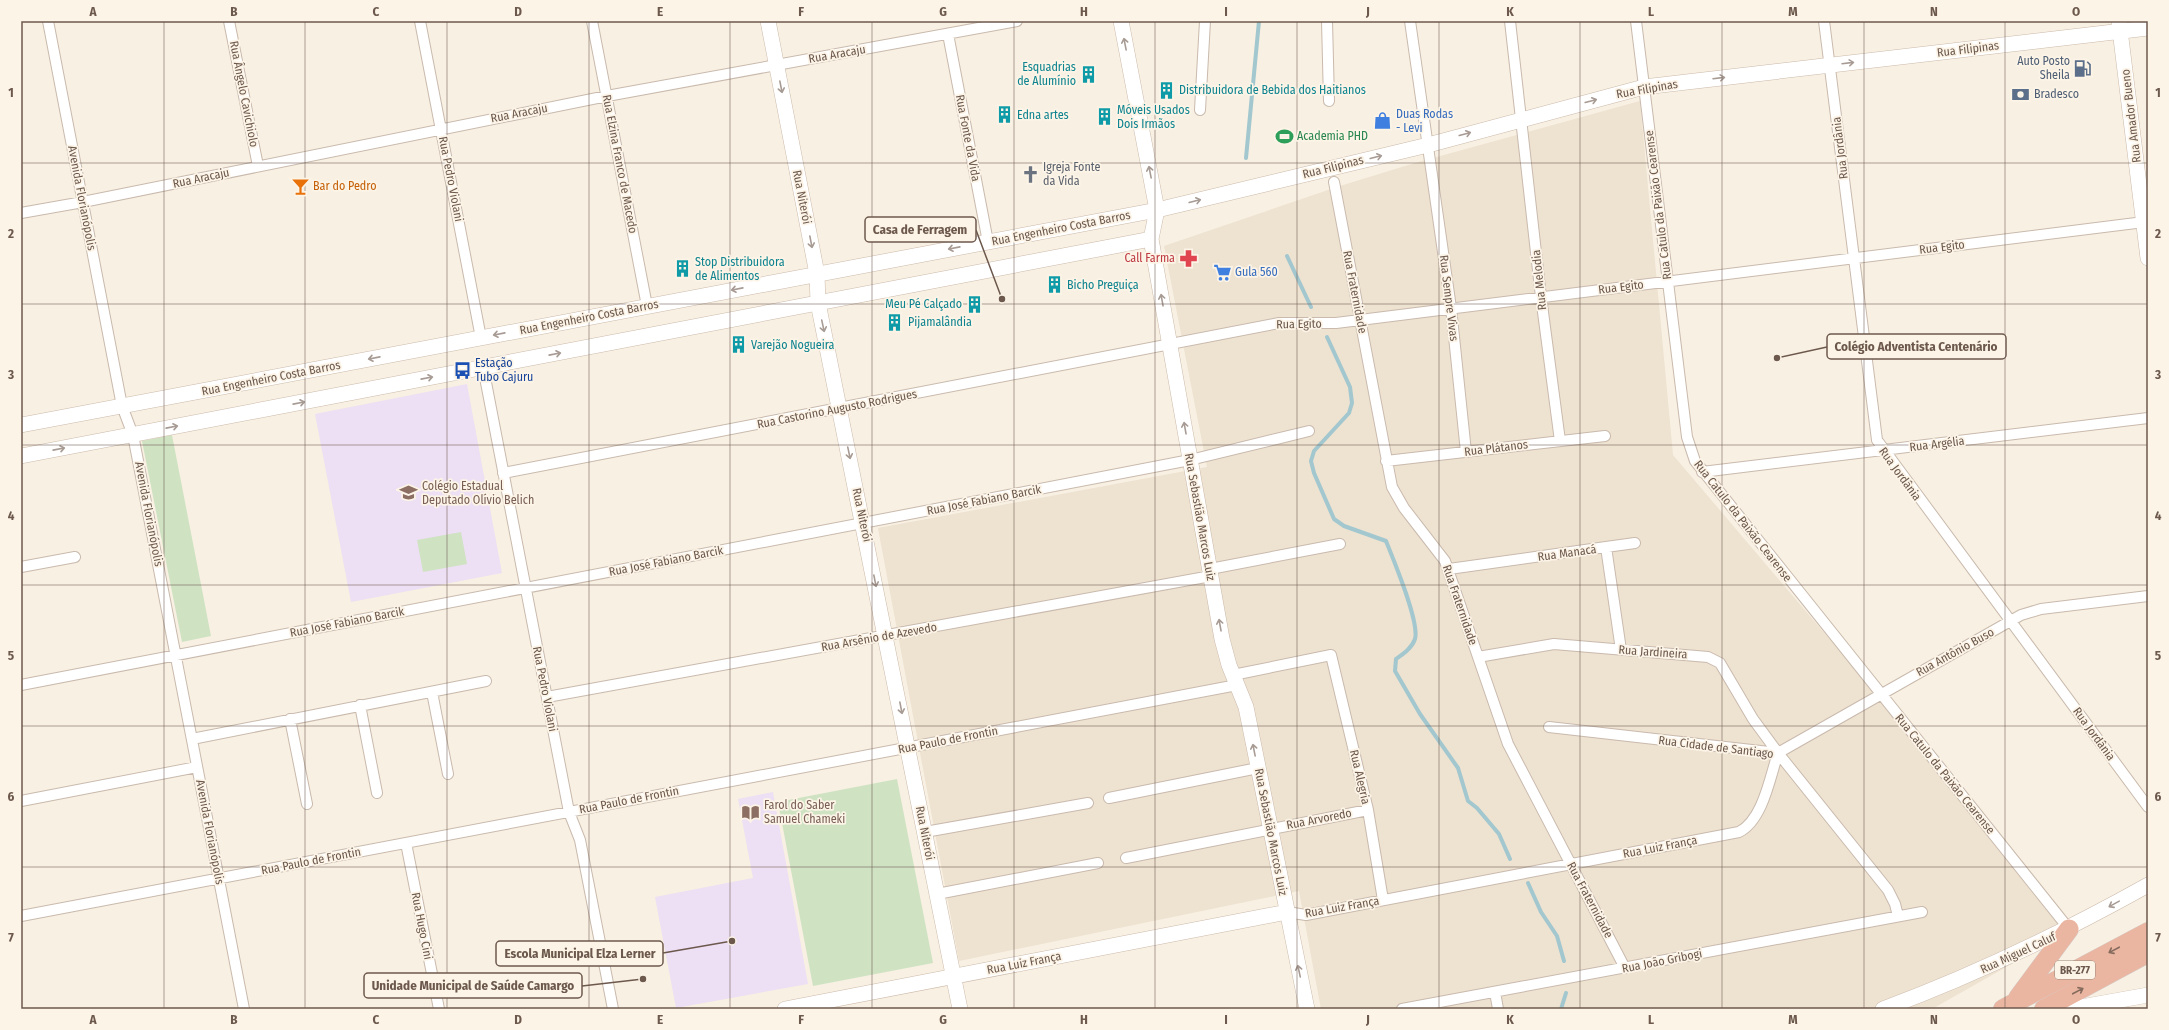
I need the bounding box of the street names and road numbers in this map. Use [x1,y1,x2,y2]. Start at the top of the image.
street label: Rua Filipinas [1936,38,2000,60]
street label: Rua Ângelo Cavichiolo [227,39,262,148]
street label: Rua Aracaju [807,42,867,66]
street label: Rua Amador Bueno [2118,68,2144,164]
street label: Rua Filipinas [1615,77,1679,101]
street label: Rua Elzina Franco de Macedo [600,93,640,235]
street label: Rua Fonte da Vida [953,93,983,183]
street label: Rua Aracaju [489,101,549,125]
street label: Rua Jordânia [1829,116,1851,180]
street label: Rua Catulo da Paixão Cearense [1642,129,1674,280]
street label: Rua Pedro Violani [436,135,466,223]
street label: Avenida Florianópolis [65,144,99,252]
street label: Rua Filipinas [1301,153,1365,181]
street label: Rua Aracaju [171,165,231,191]
street label: Rua Niterói [790,169,814,225]
street label: Rua Engenheiro Costa Barros [990,208,1132,248]
street label: Rua Egito [1919,237,1965,257]
street label: Rua Fraternidade [1340,249,1370,335]
street label: Rua Melodia [1529,249,1549,311]
street label: Rua Sempre Vivas [1437,254,1461,342]
street label: Rua Egito [1598,277,1644,297]
street label: Rua Engenheiro Costa Barros [518,297,660,337]
street label: Rua Egito [1276,317,1322,331]
street label: Rua Engenheiro Costa Barros [200,358,342,398]
street label: Rua Castorino Augusto Rodrigues [756,387,918,431]
street label: Rua Argélia [1909,434,1965,454]
street label: Rua Plátanos [1463,437,1529,459]
street label: Rua Jordânia [1876,445,1924,503]
street label: Rua Sebastião Marcos Luiz [1182,452,1218,582]
street label: Rua Catulo da Paixão Cearense [1691,457,1795,585]
street label: Avenida Florianópolis [132,460,166,568]
street label: Rua José Fabiano Barcik [926,482,1043,518]
street label: Rua Niterói [849,487,875,543]
street label: Rua Manacá [1537,542,1597,564]
street label: Rua José Fabiano Barcik [608,543,725,579]
street label: Rua Fraternidade [1440,563,1480,647]
street label: Rua José Fabiano Barcik [289,604,406,640]
street label: Rua Arsênio de Azevedo [820,620,938,654]
street label: Rua Antônio Buso [1914,625,1996,679]
street label: Rua Jardineira [1618,643,1688,661]
street label: Rua Pedro Violani [530,645,560,733]
street label: Rua Jordânia [2070,705,2118,763]
street label: Rua Catulo da Paixão Cearense [1892,711,1998,837]
street label: Rua Paulo de Frontin [897,723,999,757]
street label: Rua Cidade de Santiago [1658,733,1774,761]
street label: Rua Alegria [1347,748,1373,806]
street label: Rua Sebastião Marcos Luiz [1252,767,1290,897]
street label: Avenida Florianópolis [193,778,227,886]
street label: Rua Paulo de Frontin [578,783,680,817]
street label: Rua Niterói [913,805,937,861]
street label: Rua Arvoredo [1285,806,1353,832]
street label: Rua Luiz França [1622,833,1698,861]
street label: Rua Paulo de Frontin [260,844,362,878]
street label: Rua Fraternidade [1564,860,1616,940]
street label: Rua Hugo Cini [409,891,435,961]
street label: Rua Luiz França [1304,894,1380,920]
street label: Rua Miguel Caluf [1978,929,2059,977]
street label: Rua João Gribogi [1621,946,1703,976]
street label: Rua Luiz França [986,949,1062,977]
road number: BR-277 [2055,961,2095,979]

